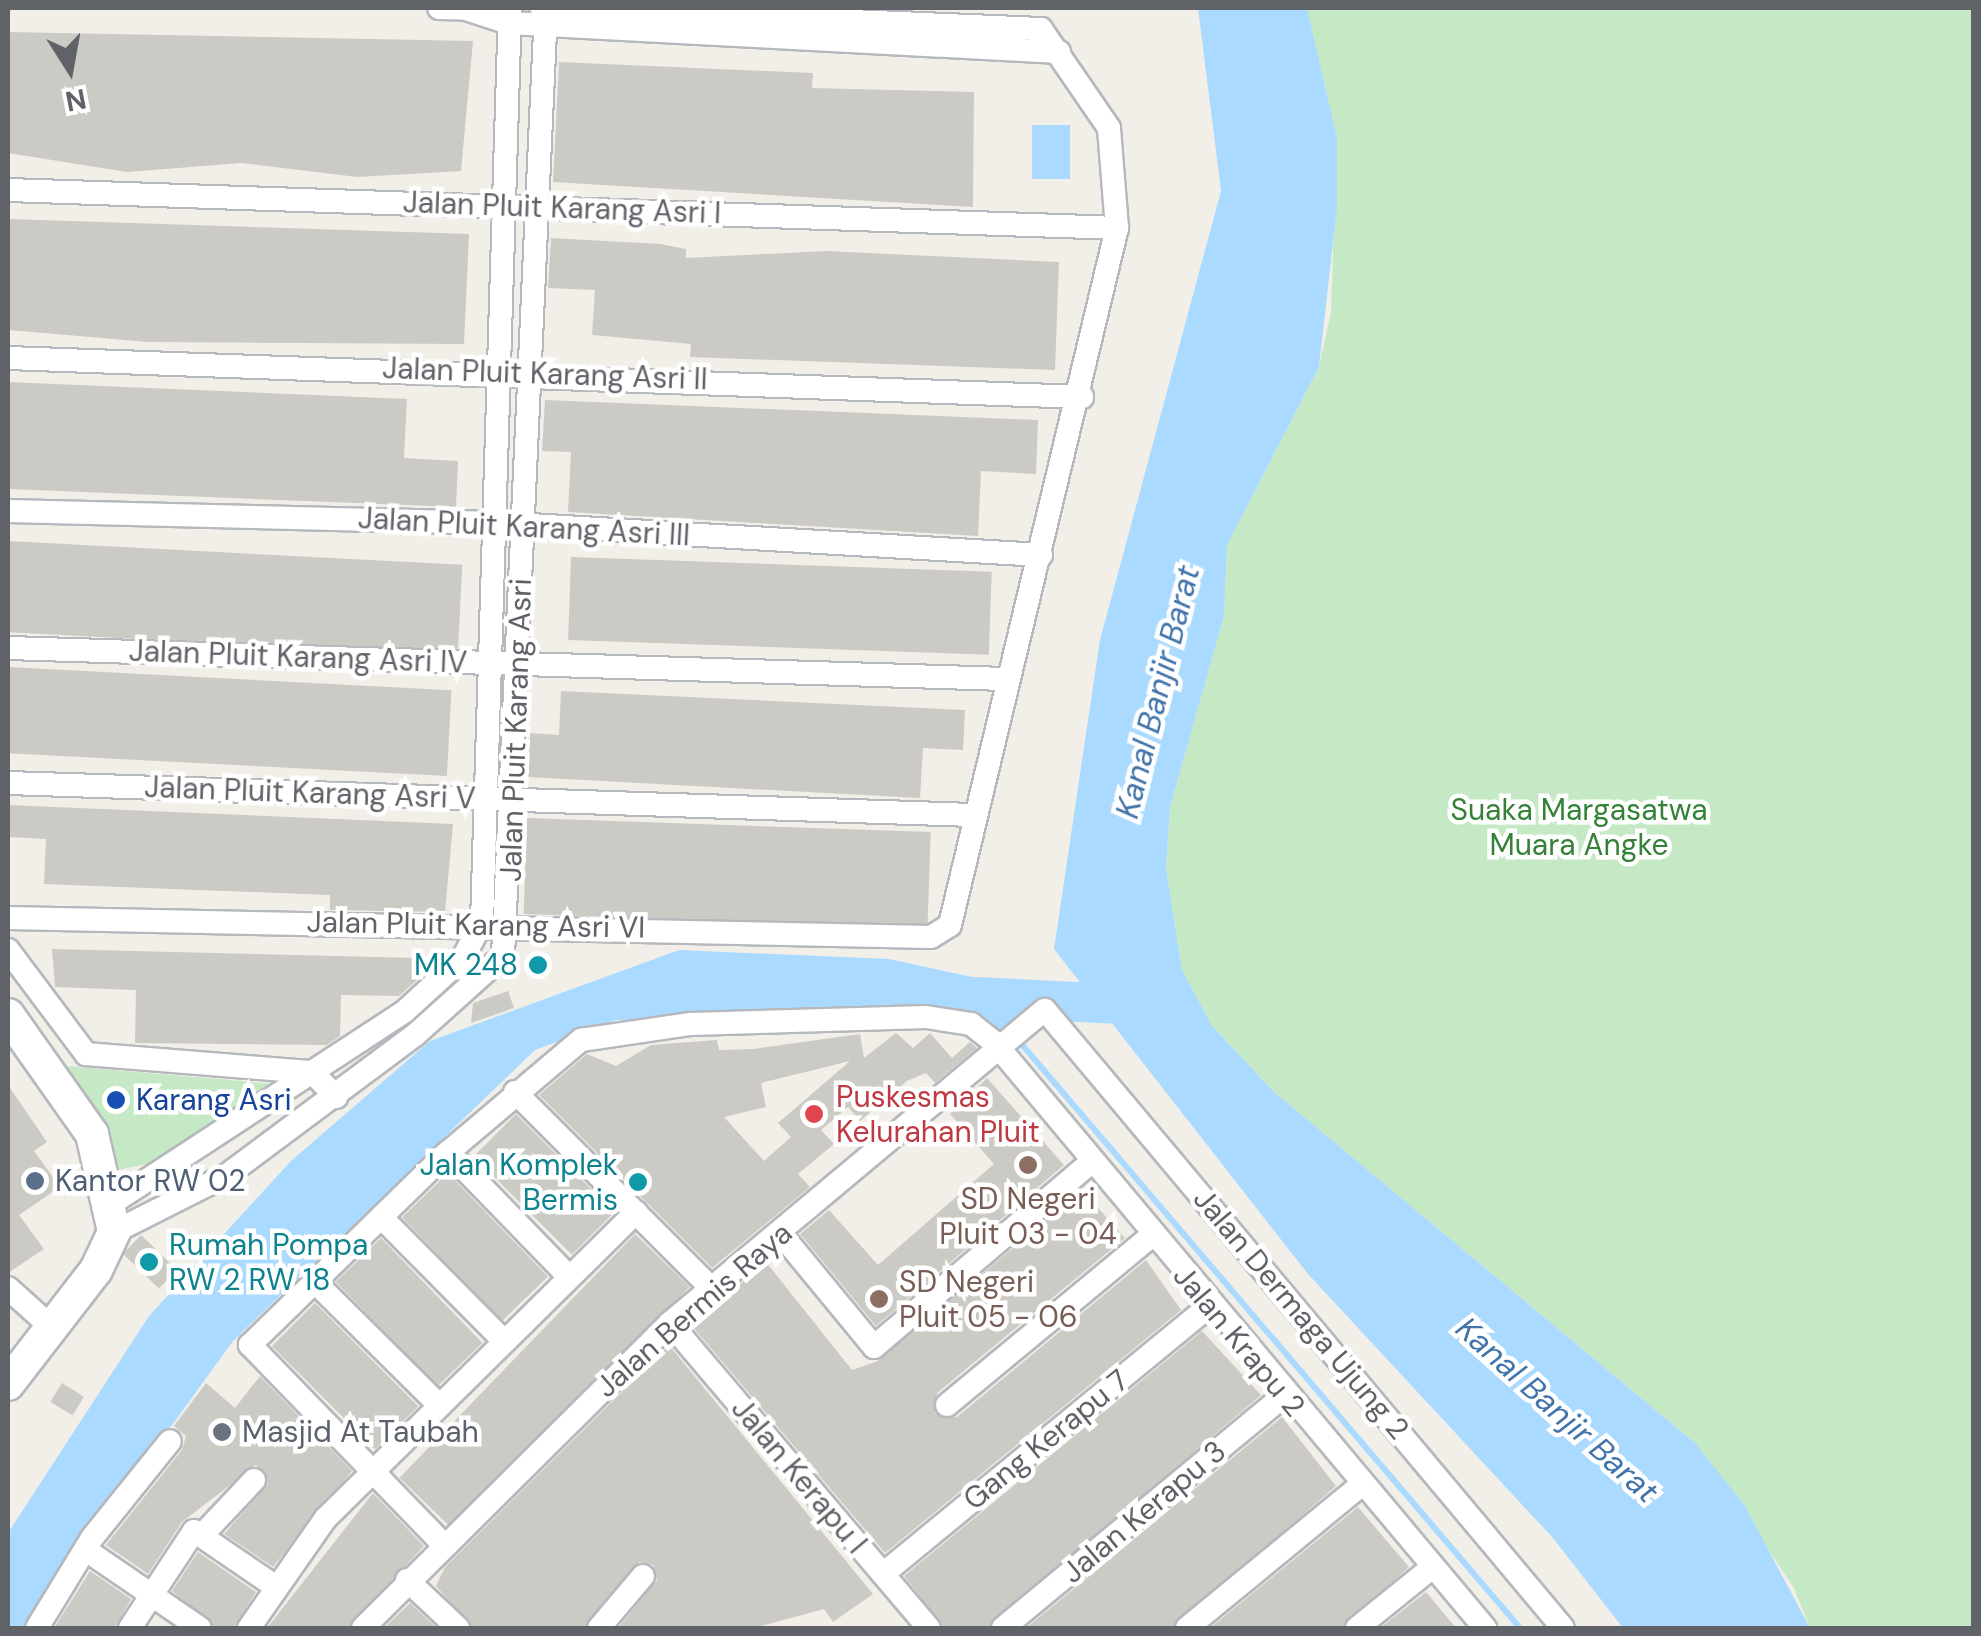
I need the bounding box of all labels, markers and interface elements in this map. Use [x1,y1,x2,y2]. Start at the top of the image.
north arrow [20,20,120,120]
text: N [62,80,89,120]
street label: Jalan Pluit Karang Asri I [402,184,722,232]
street label: Jalan Pluit Karang Asri II [382,350,708,398]
street label: Jalan Pluit Karang Asri III [357,500,691,554]
water label: Kanal Banjir Barat [1108,562,1208,822]
street label: Jalan Pluit Karang Asri [493,578,539,882]
street label: Jalan Pluit Karang Asri IV [128,633,468,681]
street label: Jalan Pluit Karang Asri V [144,769,476,817]
park label: Suaka Margasatwa Muara Angke [1451,792,1707,862]
street label: Jalan Pluit Karang Asri VI [306,904,646,946]
place label: MK 248 [414,947,518,983]
marker: MK 248 [527,954,549,976]
place label: Puskesmas Kelurahan Pluit [836,1079,1040,1150]
place label: Karang Asri [136,1082,292,1118]
marker: Karang Asri [105,1089,127,1111]
marker: Puskesmas Kelurahan Pluit [801,1101,827,1127]
place label: Jalan Komplek Bermis [420,1147,618,1218]
marker: SD Negeri Pluit 03 - 04 [1017,1154,1039,1176]
place label: Kantor RW 02 [55,1163,245,1199]
marker: Kantor RW 02 [24,1170,46,1192]
marker: Jalan Komplek Bermis [627,1171,649,1193]
place label: SD Negeri Pluit 03 - 04 [939,1181,1117,1252]
street label: Jalan Dermaga Ujung 2 [1186,1181,1416,1447]
street label: Jalan Bermis Raya [589,1215,799,1405]
place label: Rumah Pompa RW 2 RW 18 [169,1227,368,1298]
marker: Rumah Pompa RW 2 RW 18 [138,1251,160,1273]
street label: Jalan Krapu 2 [1166,1258,1312,1424]
place label: SD Negeri Pluit 05 - 06 [899,1264,1078,1334]
marker: SD Negeri Pluit 05 - 06 [868,1288,890,1310]
water label: Kanal Banjir Barat [1448,1309,1666,1511]
street label: Gang Kerapu 7 [956,1362,1136,1518]
street label: Jalan Kerapu I [724,1391,874,1561]
place label: Masjid At Taubah [242,1414,479,1450]
marker: Masjid At Taubah [211,1421,233,1443]
street label: Jalan Kerapu 3 [1055,1433,1233,1591]

